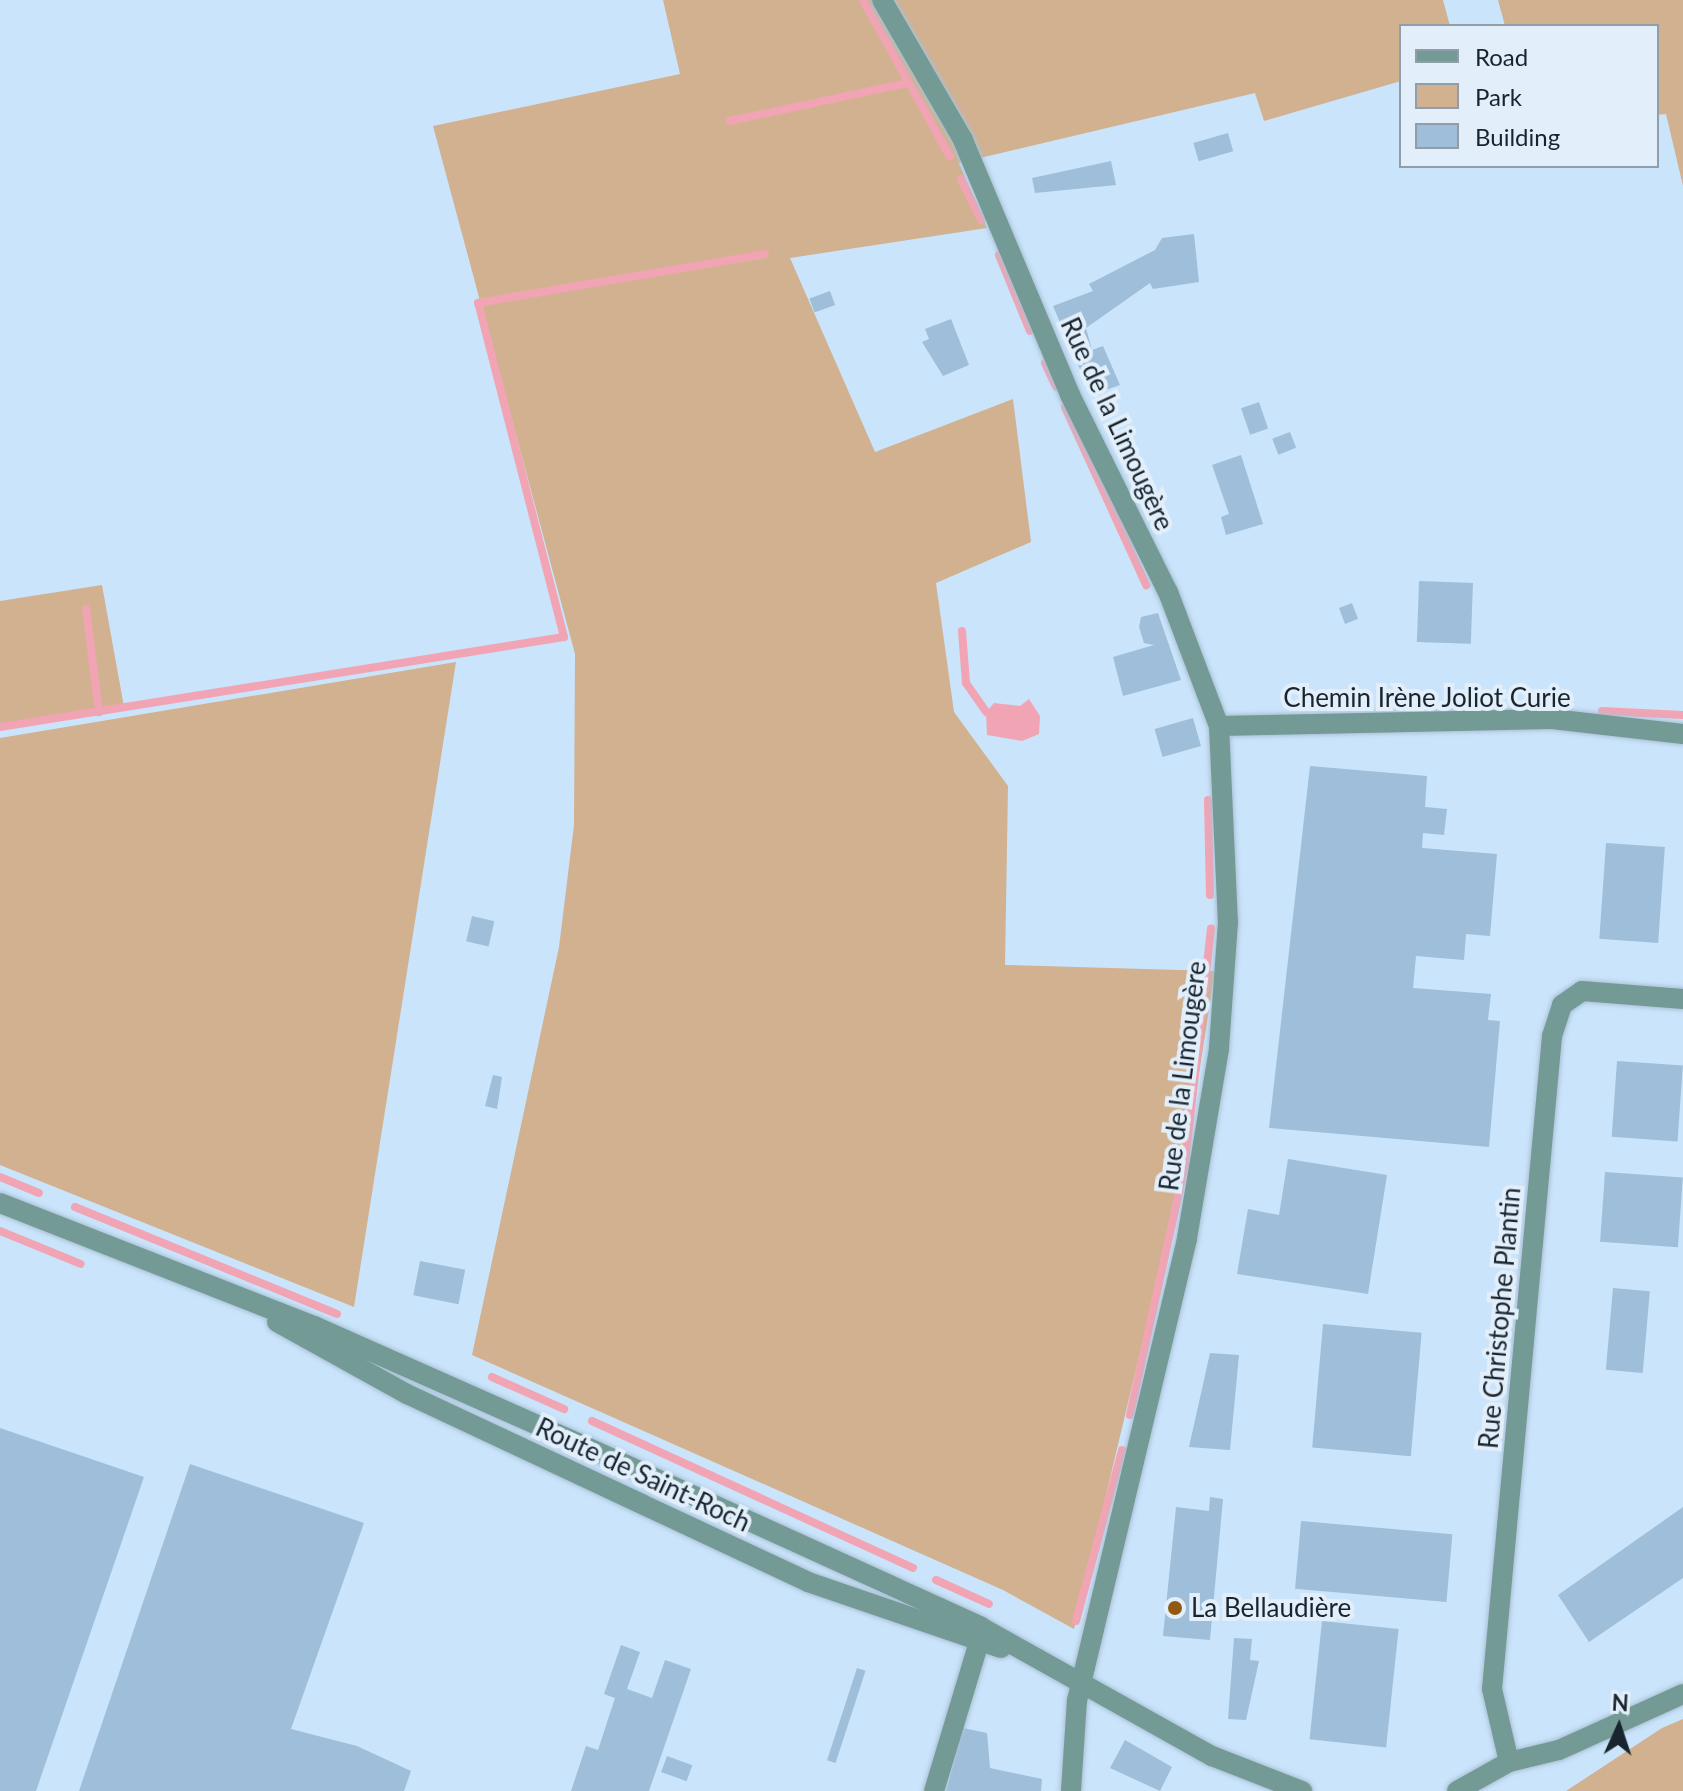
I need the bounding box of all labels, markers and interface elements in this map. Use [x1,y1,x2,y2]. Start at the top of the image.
legend [1399,24,1659,168]
text: Road [1475,42,1528,71]
text: Park [1475,82,1522,111]
text: Building [1475,122,1560,151]
street label: Rue de la Limougère [1054,313,1180,535]
street label: Chemin Irène Joliot Curie [1283,682,1571,714]
street label: Rue de la Limougère [1153,959,1213,1193]
street label: Rue Christophe Plantin [1473,1186,1527,1450]
street label: Route de Saint-Roch [531,1412,755,1538]
place label: La Bellaudière [1191,1592,1351,1624]
marker: La Bellaudière [1166,1599,1184,1617]
north arrow [1579,1687,1659,1767]
text: N [1611,1689,1629,1716]

